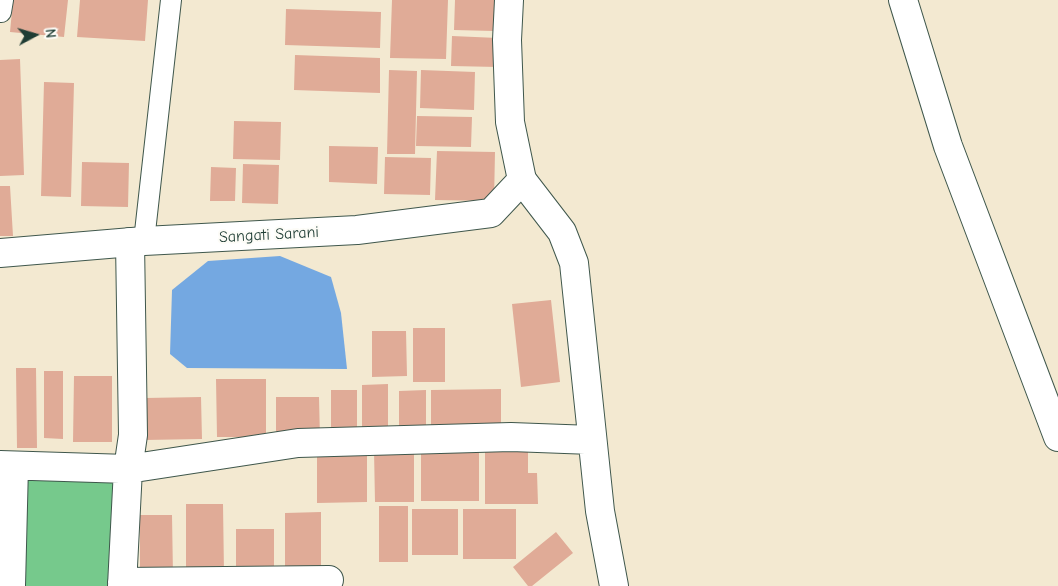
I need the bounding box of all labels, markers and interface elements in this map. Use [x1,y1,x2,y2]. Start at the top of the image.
north arrow [10,10,60,60]
text: N [41,28,59,39]
street label: Sangati Sarani [219,223,319,247]

